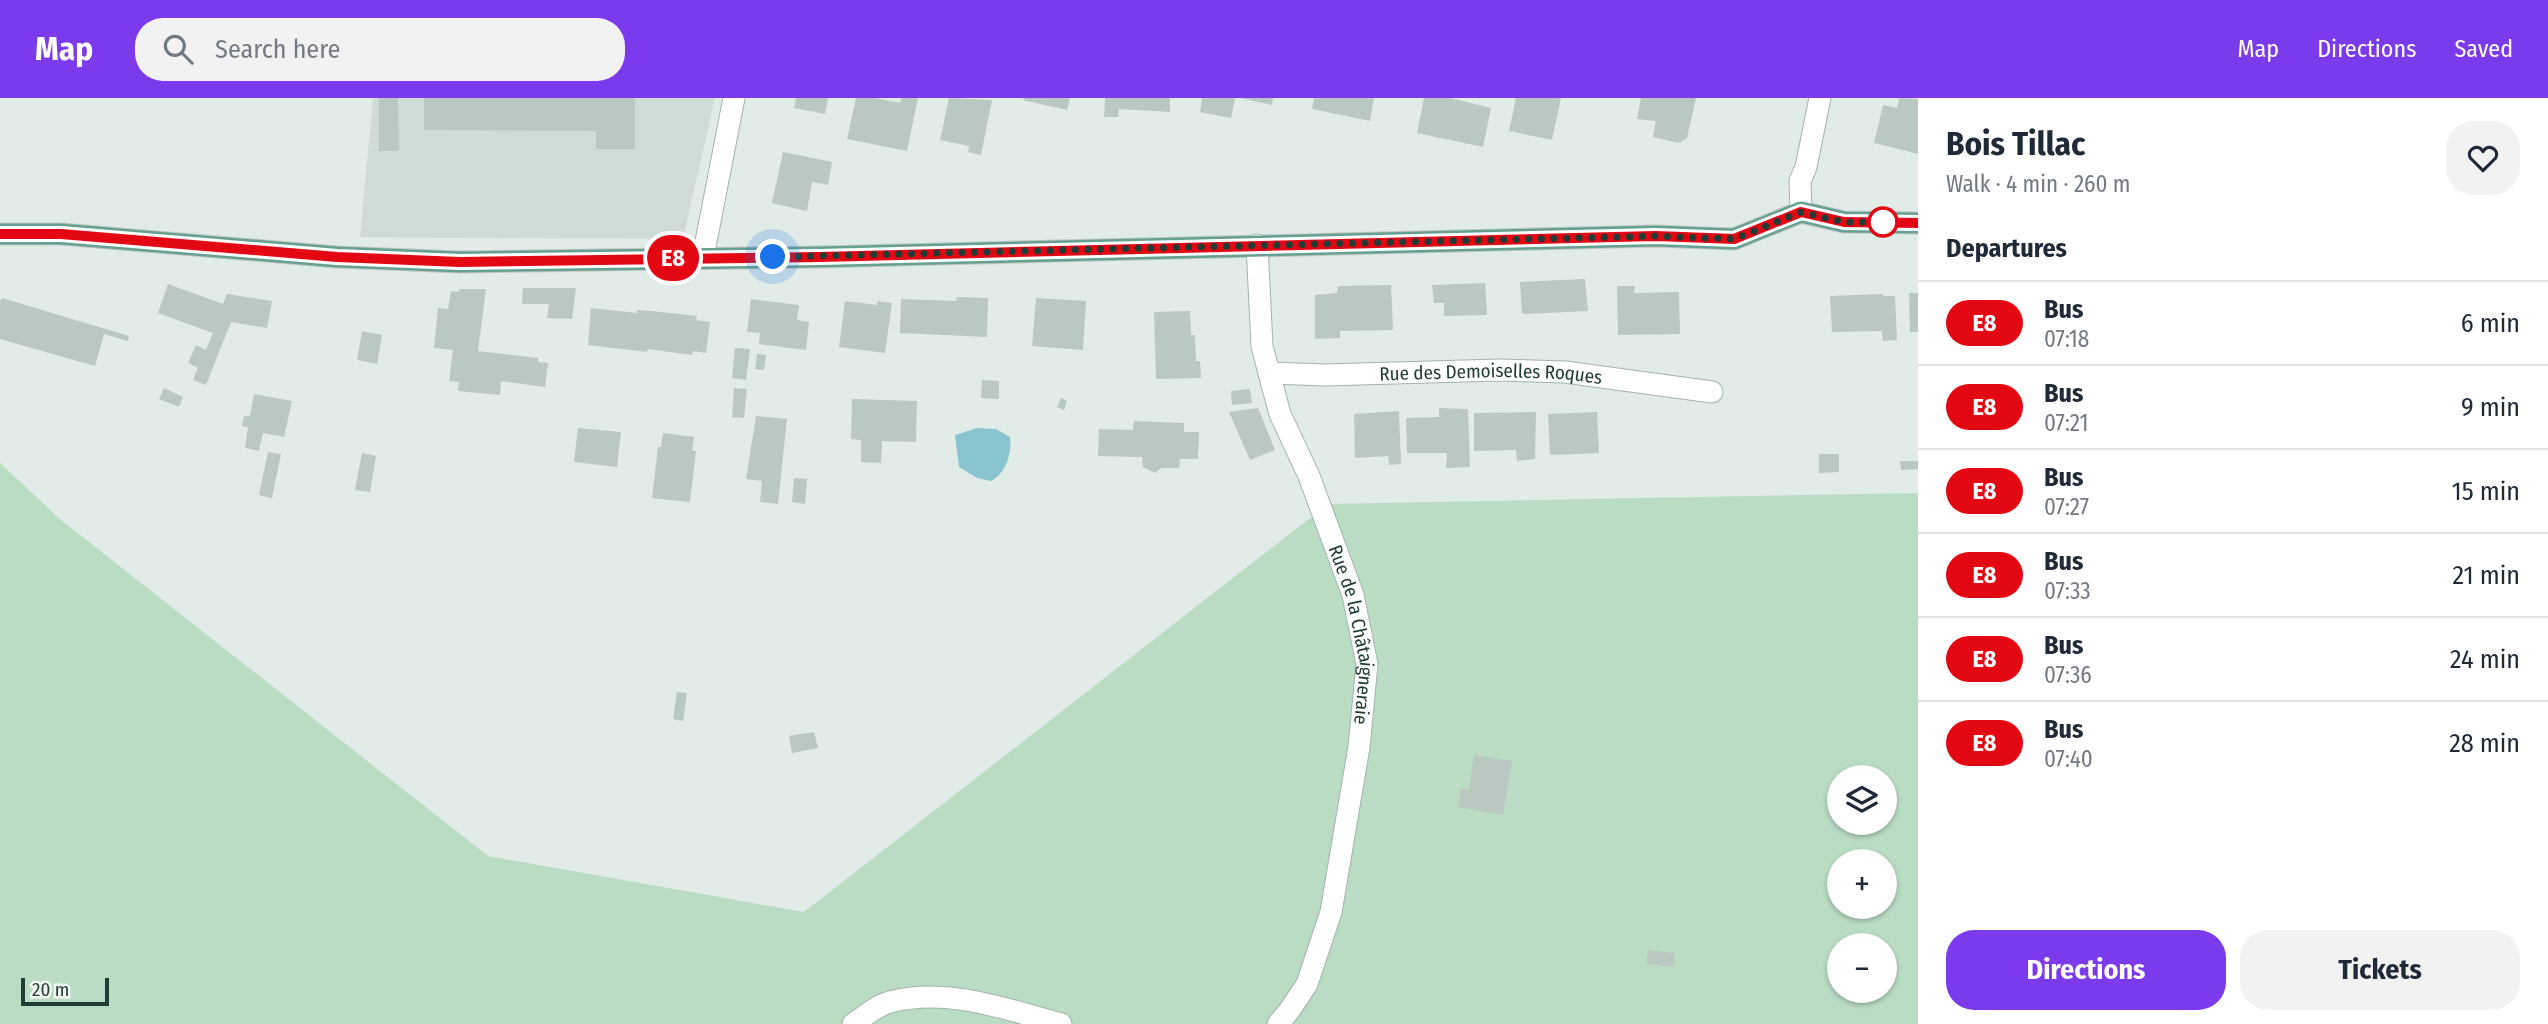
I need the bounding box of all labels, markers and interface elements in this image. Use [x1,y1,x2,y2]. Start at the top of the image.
search box [135,18,625,81]
text: Map [35,29,93,69]
icon: search [159,30,197,68]
text: Search here [215,34,340,65]
text: Map [2238,35,2279,63]
text: Directions [2317,35,2416,63]
text: Saved [2454,35,2513,63]
button: heart [2446,121,2520,195]
text: Bois Tillac [1946,124,2085,164]
text: Walk · 4 min · 260 m [1946,170,2131,198]
unlabelled marker [1868,207,1898,237]
text: Departures [1946,233,2067,264]
line badge: E8 [642,235,704,281]
your location [755,239,790,274]
text: E8 [661,244,685,272]
text: Bus [2044,294,2083,325]
text: 6 min [2461,308,2520,339]
text: E8 [1973,309,1996,337]
text: 07:18 [2044,325,2089,353]
street label: Rue des Demoiselles Roques [1379,359,1604,389]
text: Bus [2044,378,2083,409]
text: 9 min [2461,392,2520,423]
text: E8 [1973,393,1996,421]
text: 07:21 [2044,409,2088,437]
text: Bus [2044,462,2083,493]
text: 15 min [2452,476,2520,507]
text: E8 [1973,477,1996,505]
text: 07:27 [2044,493,2089,521]
street label: Rue de la Châtaigneraie [1323,542,1378,725]
text: Bus [2044,546,2083,577]
text: 21 min [2453,560,2520,591]
text: E8 [1973,561,1996,589]
text: 07:33 [2044,577,2091,605]
text: Bus [2044,630,2083,661]
text: 24 min [2450,644,2520,675]
text: E8 [1973,645,1996,673]
text: 07:36 [2044,661,2092,689]
text: Bus [2044,714,2083,745]
text: 28 min [2449,728,2520,759]
text: E8 [1973,729,1996,757]
text: 07:40 [2044,745,2093,773]
map controls [1827,765,1897,1003]
button: layers [1827,765,1897,835]
button: + [1827,849,1897,919]
button: Directions [1946,930,2226,1010]
button: Tickets [2240,930,2520,1010]
button: − [1827,933,1897,1003]
scale bar [21,975,108,1007]
text: 20 m [32,978,69,1001]

